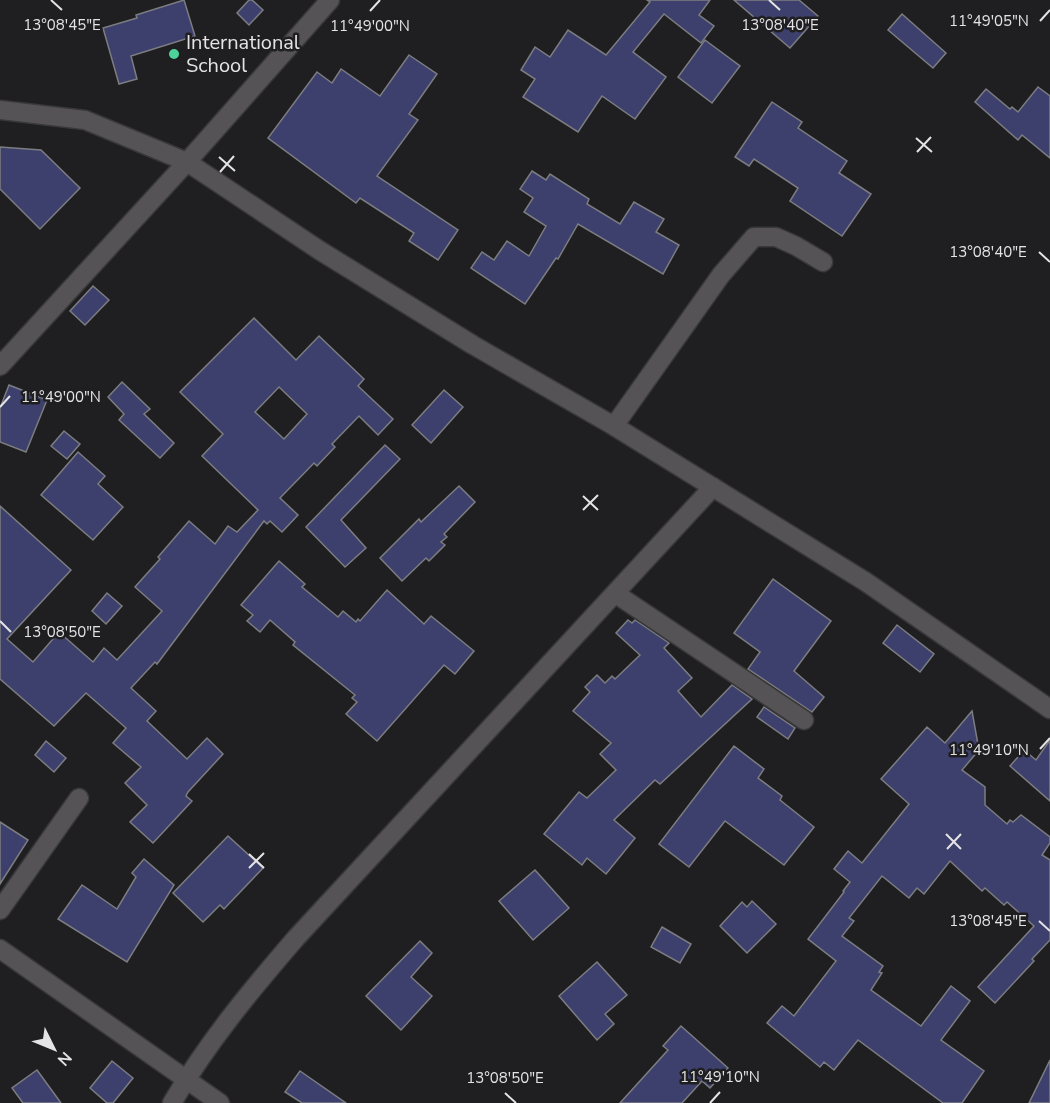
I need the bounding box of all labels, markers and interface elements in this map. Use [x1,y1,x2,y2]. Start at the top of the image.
text: 11°49'05"N [949,11,1029,31]
text: 13°08'45"E [23,15,101,35]
text: 13°08'40"E [741,15,819,35]
text: 11°49'00"N [330,16,410,36]
place label: International School [186,29,300,79]
marker: International School [167,47,181,61]
text: 13°08'40"E [949,242,1027,262]
text: 11°49'00"N [21,387,101,407]
text: 13°08'50"E [23,622,101,642]
text: 11°49'10"N [949,740,1029,760]
text: 13°08'45"E [949,911,1027,931]
north arrow [24,1019,84,1079]
text: N [52,1047,76,1070]
text: 11°49'10"N [680,1067,760,1087]
text: 13°08'50"E [466,1068,544,1088]

